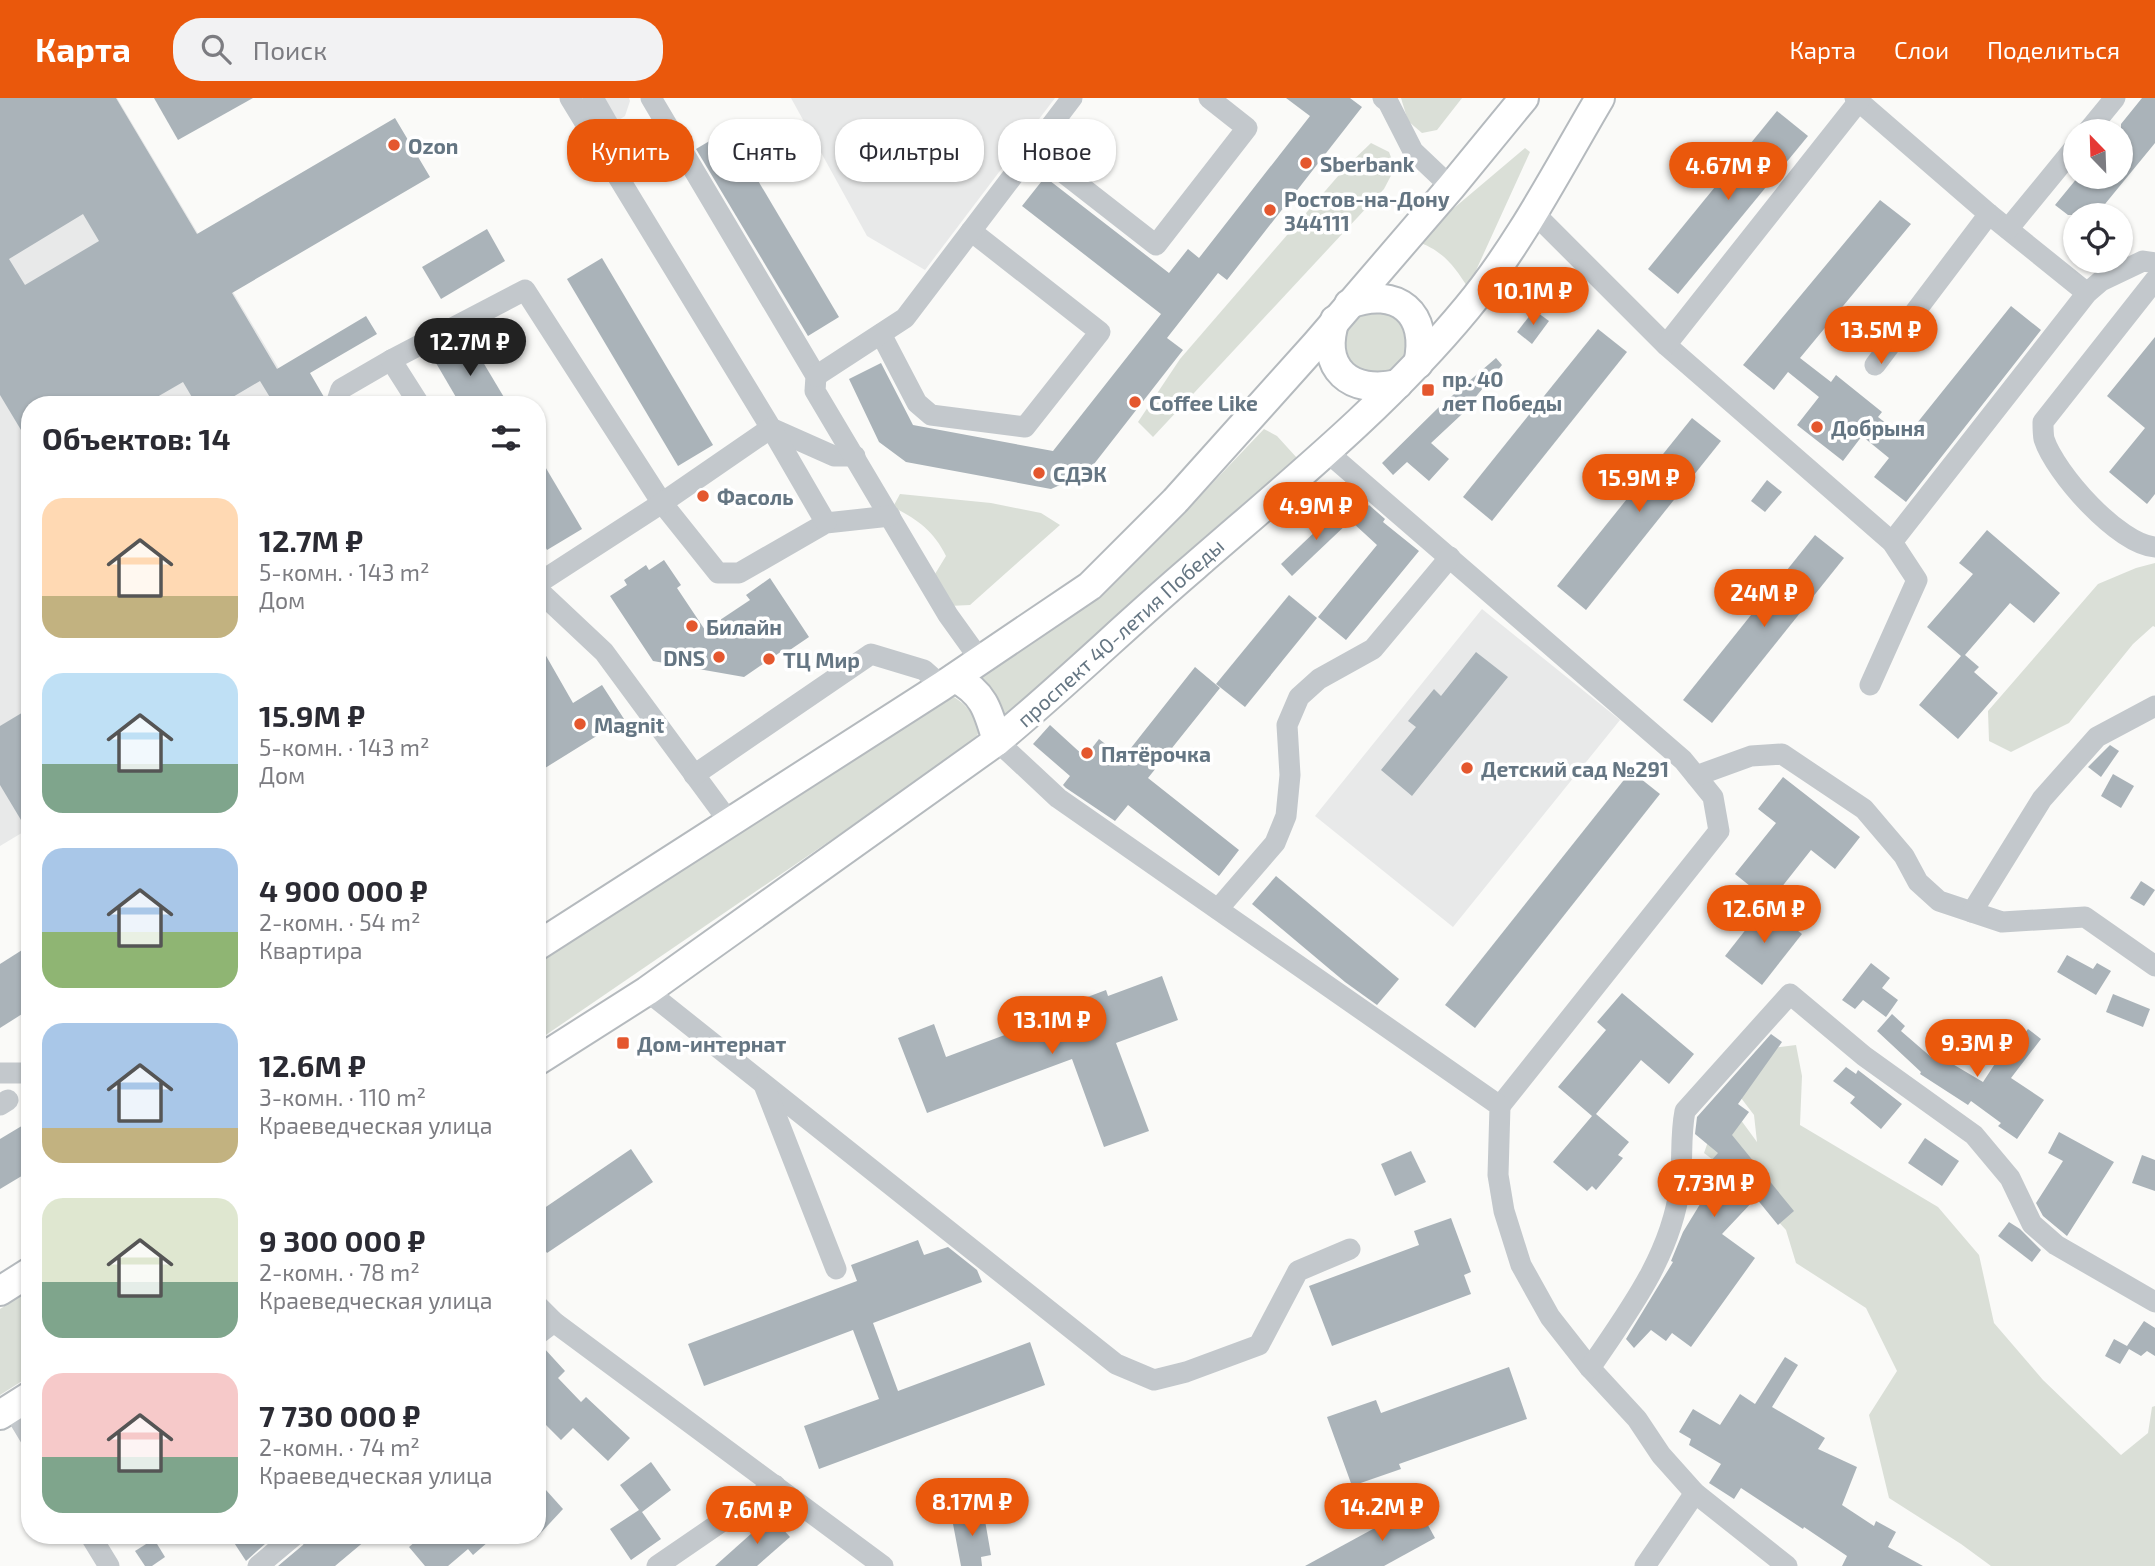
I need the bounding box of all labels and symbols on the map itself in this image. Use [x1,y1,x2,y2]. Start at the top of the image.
north arrow [2063,119,2133,189]
place label: Ozon [408,133,458,158]
marker: Ozon [386,137,402,153]
pin: 4.67M ₽ [1663,142,1793,202]
place label: Sberbank [1320,151,1415,176]
marker: Sberbank [1298,155,1314,171]
place label: Ростов-на-Дону 344111 [1284,186,1450,235]
marker: Ростов-на-Дону 344111 [1262,202,1278,218]
pin: 10.1M ₽ [1468,268,1598,327]
pin: 13.5M ₽ [1816,306,1946,366]
pin: 12.7M ₽ [405,318,535,378]
place label: пр. 40 лет Победы [1442,366,1562,415]
marker: пр. 40 лет Победы [1420,382,1436,398]
place label: Coffee Like [1149,390,1258,415]
marker: Coffee Like [1127,394,1143,410]
place label: Добрыня [1831,415,1925,440]
marker: Добрыня [1809,419,1825,435]
pin: 15.9M ₽ [1574,454,1704,514]
place label: СДЭК [1053,461,1107,486]
marker: СДЭК [1031,465,1047,481]
pin: 4.9M ₽ [1259,482,1373,542]
place label: Фасоль [717,484,794,509]
marker: Фасоль [695,488,711,504]
street label: проспект 40-летия Победы [1012,533,1228,731]
pin: 24M ₽ [1715,570,1813,629]
place label: Билайн [706,614,782,639]
marker: Билайн [684,618,700,634]
place label: DNS [663,645,705,670]
place label: ТЦ Мир [783,647,860,672]
marker: DNS [711,649,727,665]
marker: ТЦ Мир [761,651,777,667]
place label: Magnit [594,712,665,737]
marker: Magnit [572,716,588,732]
place label: Пятёрочка [1101,741,1211,766]
marker: Пятёрочка [1079,745,1095,761]
place label: Детский сад №291 [1481,756,1669,781]
marker: Детский сад №291 [1459,760,1475,776]
pin: 12.6M ₽ [1699,886,1829,945]
pin: 13.1M ₽ [987,996,1117,1056]
pin: 9.3M ₽ [1920,1020,2034,1079]
place label: Дом-интернат [637,1031,787,1056]
marker: Дом-интернат [615,1035,631,1051]
pin: 7.73M ₽ [1649,1160,1779,1219]
pin: 8.17M ₽ [907,1478,1037,1538]
pin: 14.2M ₽ [1317,1484,1447,1543]
pin: 7.6M ₽ [700,1486,814,1546]

